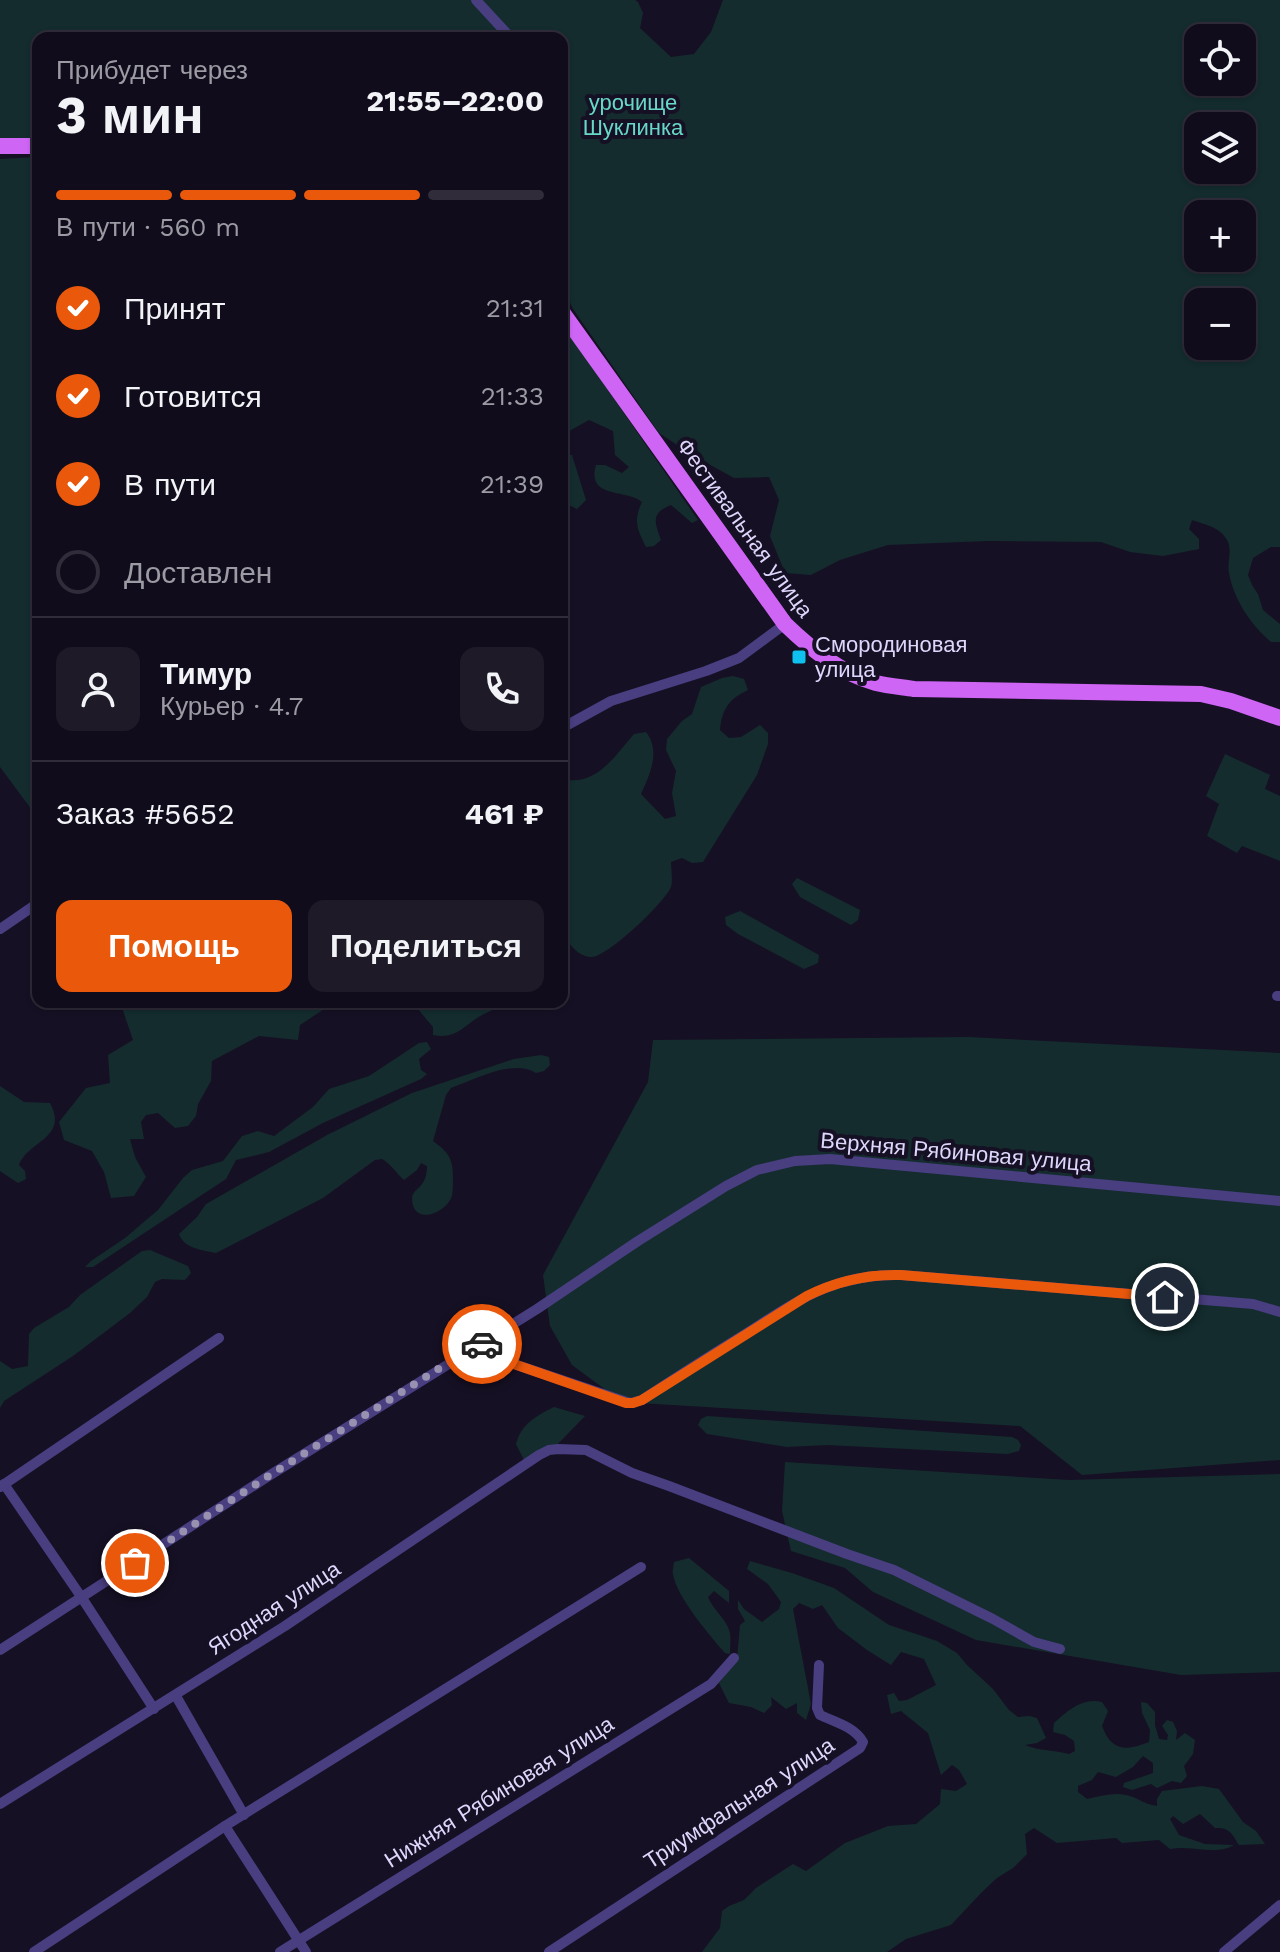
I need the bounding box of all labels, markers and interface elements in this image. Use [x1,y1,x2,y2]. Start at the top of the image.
map controls [1184,24,1256,360]
button: locate [1184,24,1256,96]
text: Прибудет через [56,55,248,85]
text: 21:55–22:00 [366,83,544,118]
text: 3 мин [56,85,204,146]
park label: урочище Шуклинка [583,90,684,140]
button: layers [1184,112,1256,184]
button: + [1184,200,1256,272]
text: В пути · 560 m [56,212,240,242]
icon: check [56,286,100,330]
button: − [1184,288,1256,360]
text: Принят [124,291,226,326]
text: 21:31 [486,293,544,323]
icon: check [56,374,100,418]
text: Готовится [124,379,262,414]
text: 21:33 [481,381,544,411]
street label: Фестивальная улица [672,434,819,623]
icon: check [56,462,100,506]
text: В пути [124,467,216,502]
text: 21:39 [480,469,544,499]
text: Доставлен [124,555,272,590]
place label: Смородиновая улица [815,632,967,682]
button: person [56,647,140,731]
button: phone [460,647,544,731]
marker: Смородиновая улица [790,648,808,666]
text: Тимур [160,656,252,691]
text: Курьер · 4.7 [160,691,303,721]
text: Заказ #5652 [56,796,235,831]
text: 461 ₽ [465,796,544,831]
button: Помощь [56,900,292,992]
button: Поделиться [308,900,544,992]
street label: Верхняя Рябиновая улица [819,1128,1093,1176]
pin [1131,1263,1199,1331]
icon: home [1143,1275,1187,1319]
courier [442,1304,522,1384]
icon: car [460,1322,504,1366]
pin [101,1529,169,1597]
icon: bag [113,1541,157,1585]
street label: Ягодная улица [203,1556,345,1660]
street label: Нижняя Рябиновая улица [380,1711,619,1873]
street label: Триумфальная улица [639,1732,839,1874]

